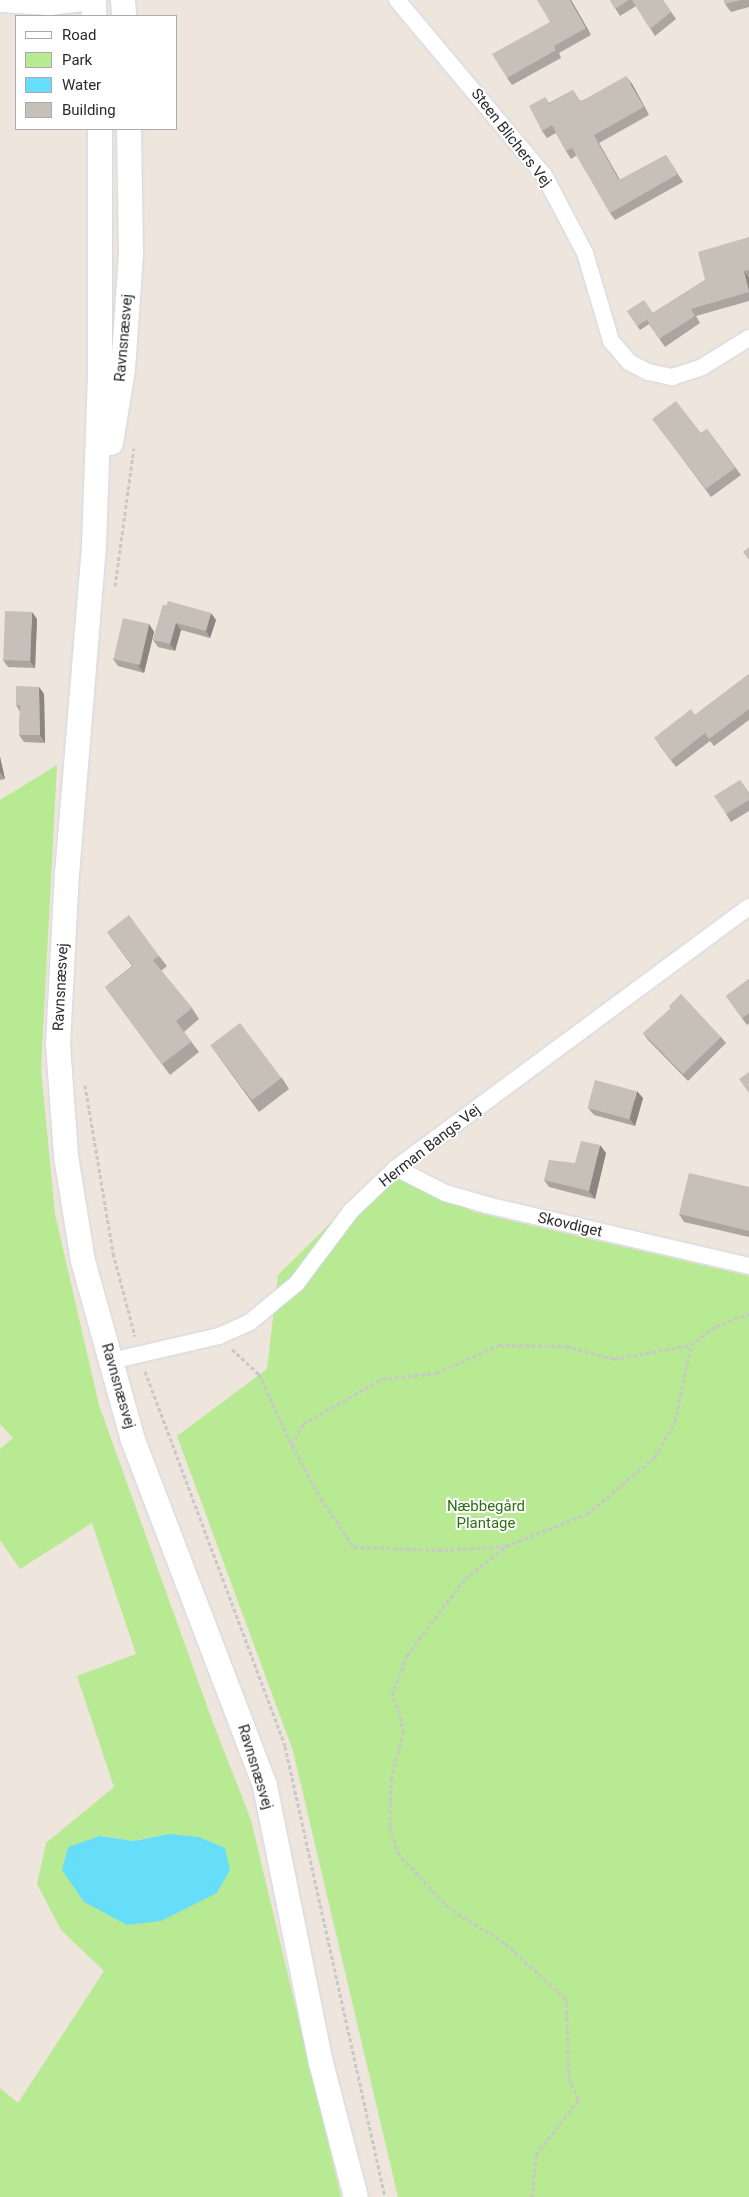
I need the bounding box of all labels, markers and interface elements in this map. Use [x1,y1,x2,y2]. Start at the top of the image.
legend [15,15,178,130]
text: Road [62,26,96,44]
text: Park [62,51,92,69]
text: Water [62,76,101,94]
street label: Steen Blichers Vej [467,85,555,191]
text: Building [62,101,116,119]
street label: Ravnsnæsvej [111,293,137,383]
street label: Ravnsnæsvej [50,943,72,1031]
street label: Herman Bangs Vej [376,1101,484,1191]
street label: Skovdiget [536,1209,604,1241]
street label: Ravnsnæsvej [97,1341,139,1431]
park label: Næbbegård Plantage [447,1497,525,1532]
street label: Ravnsnæsvej [234,1722,276,1812]

